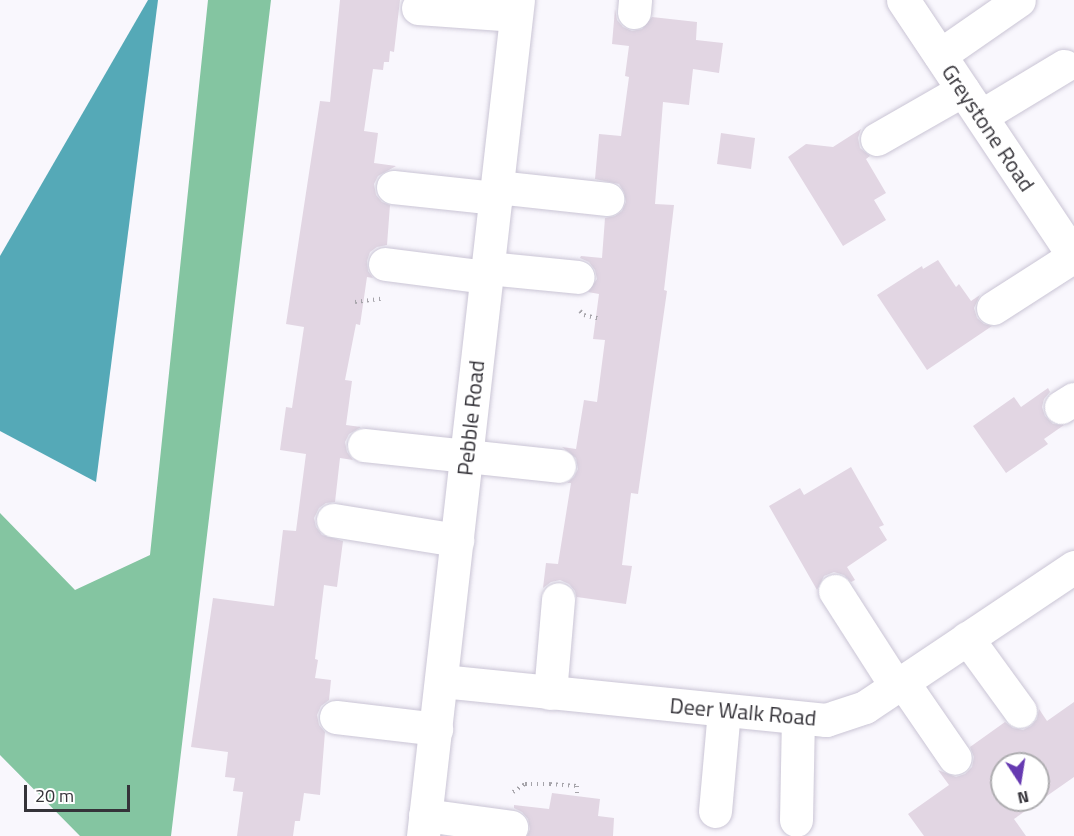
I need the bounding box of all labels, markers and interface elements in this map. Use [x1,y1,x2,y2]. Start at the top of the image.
street label: Greystone Road [936,60,1040,196]
street label: Pebble Road [452,359,490,477]
street label: Deer Walk Road [669,692,817,732]
north arrow [990,752,1050,812]
scale bar [27,773,134,811]
text: 20 m [35,782,74,809]
text: N [1015,785,1031,811]

